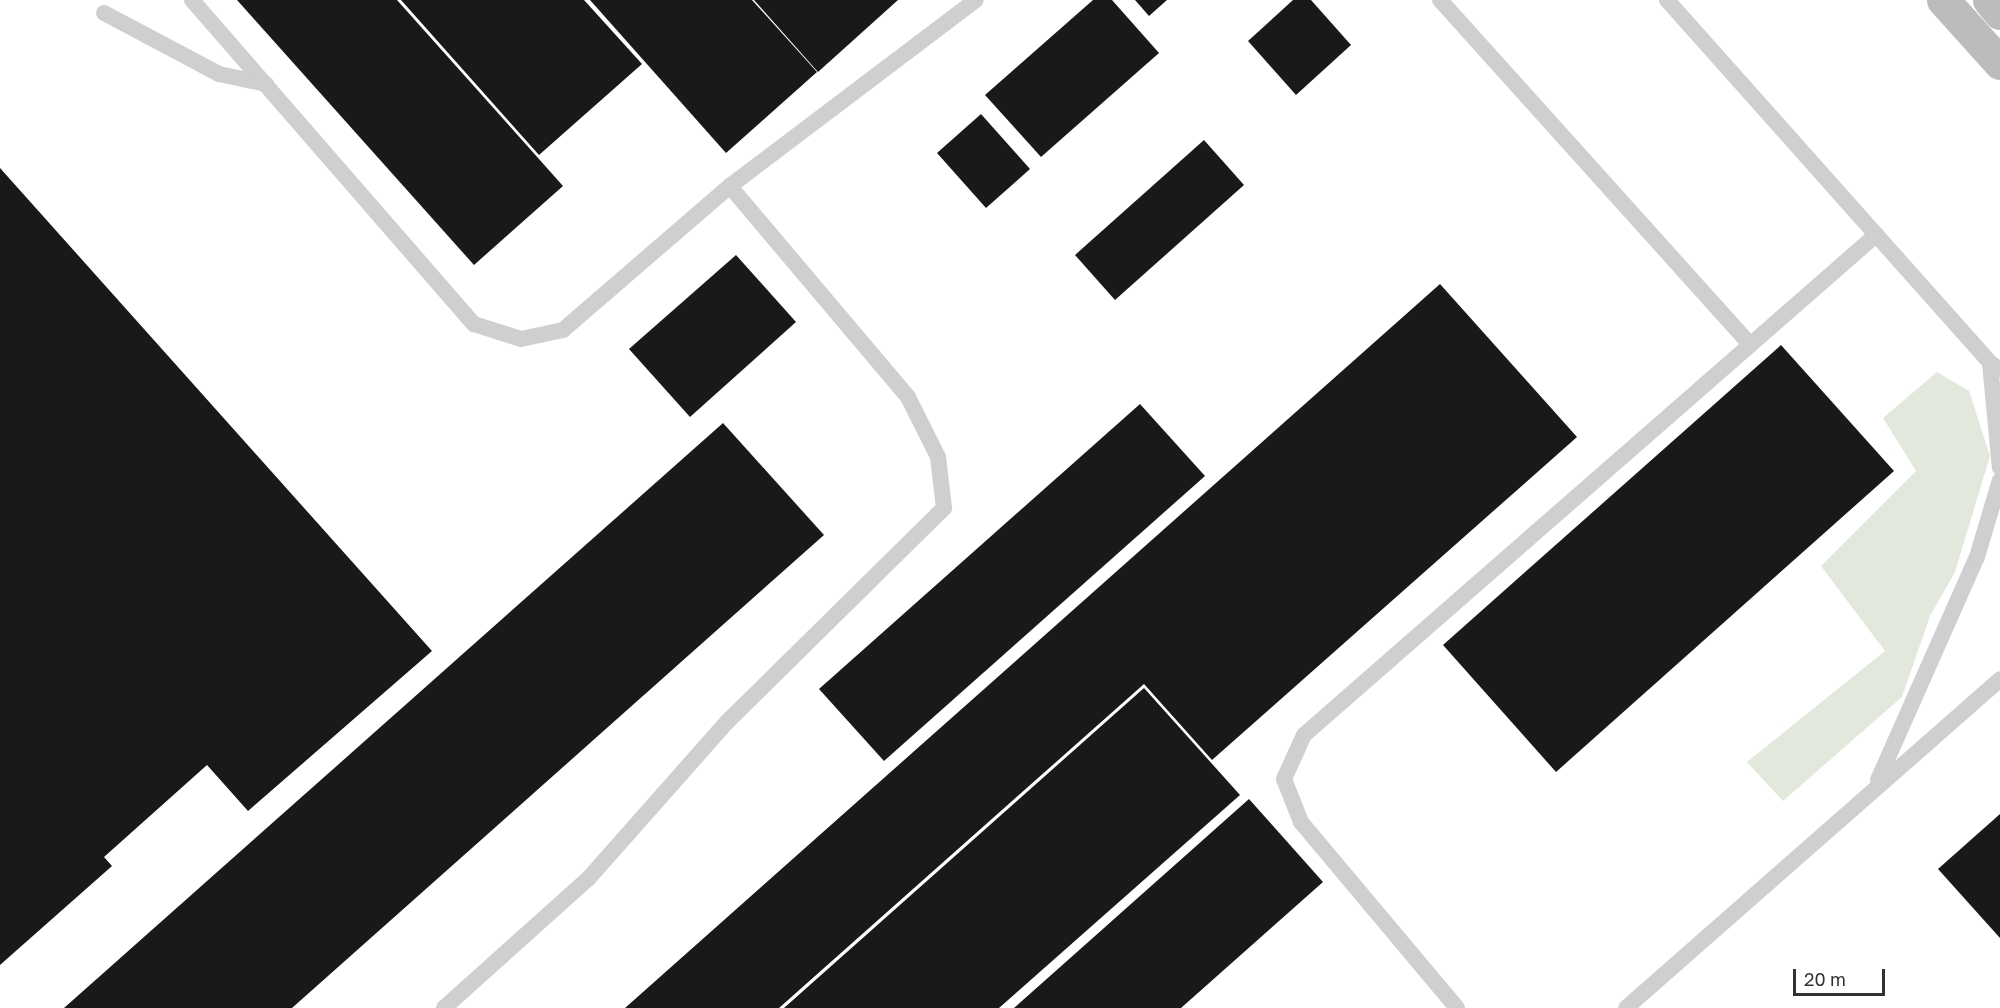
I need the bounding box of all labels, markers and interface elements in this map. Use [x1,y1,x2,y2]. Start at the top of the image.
scale bar [1796,957,1888,995]
text: 20 m [1804,968,1846,990]

